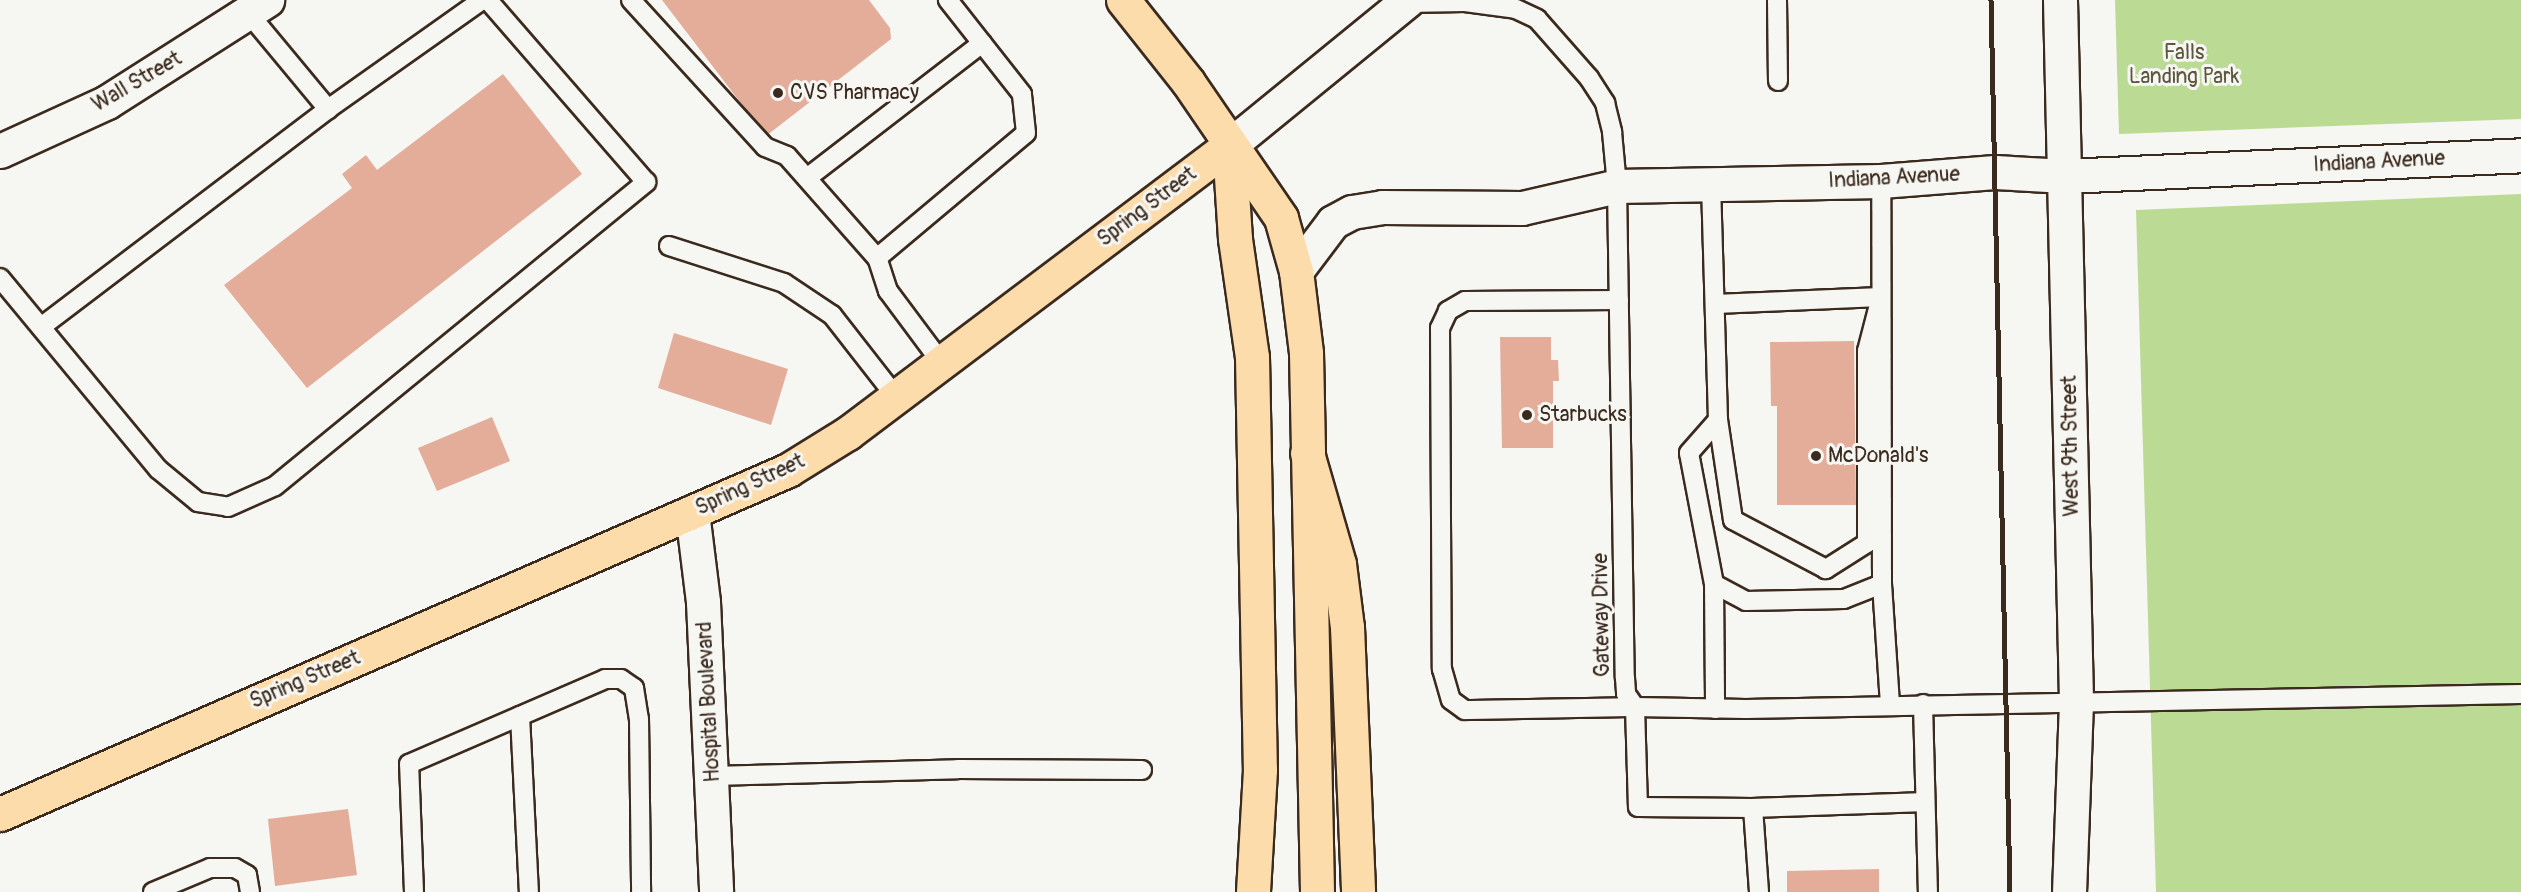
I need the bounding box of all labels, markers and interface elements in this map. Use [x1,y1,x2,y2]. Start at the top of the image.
park label: Falls Landing Park [2129,40,2239,90]
street label: Wall Street [88,46,186,118]
place label: CVS Pharmacy [790,80,919,106]
marker: CVS Pharmacy [771,86,785,100]
street label: Indiana Avenue [2313,146,2445,178]
street label: Spring Street [1093,162,1201,252]
street label: Indiana Avenue [1828,162,1960,194]
street label: West 9th Street [2057,375,2085,517]
place label: Starbucks [1539,402,1627,428]
marker: Starbucks [1520,408,1534,422]
place label: McDonald's [1828,443,1929,469]
street label: Spring Street [692,449,808,521]
marker: McDonald's [1809,449,1823,463]
street label: Gateway Drive [1588,553,1616,677]
street label: Hospital Boulevard [692,621,726,783]
street label: Spring Street [246,646,364,714]

